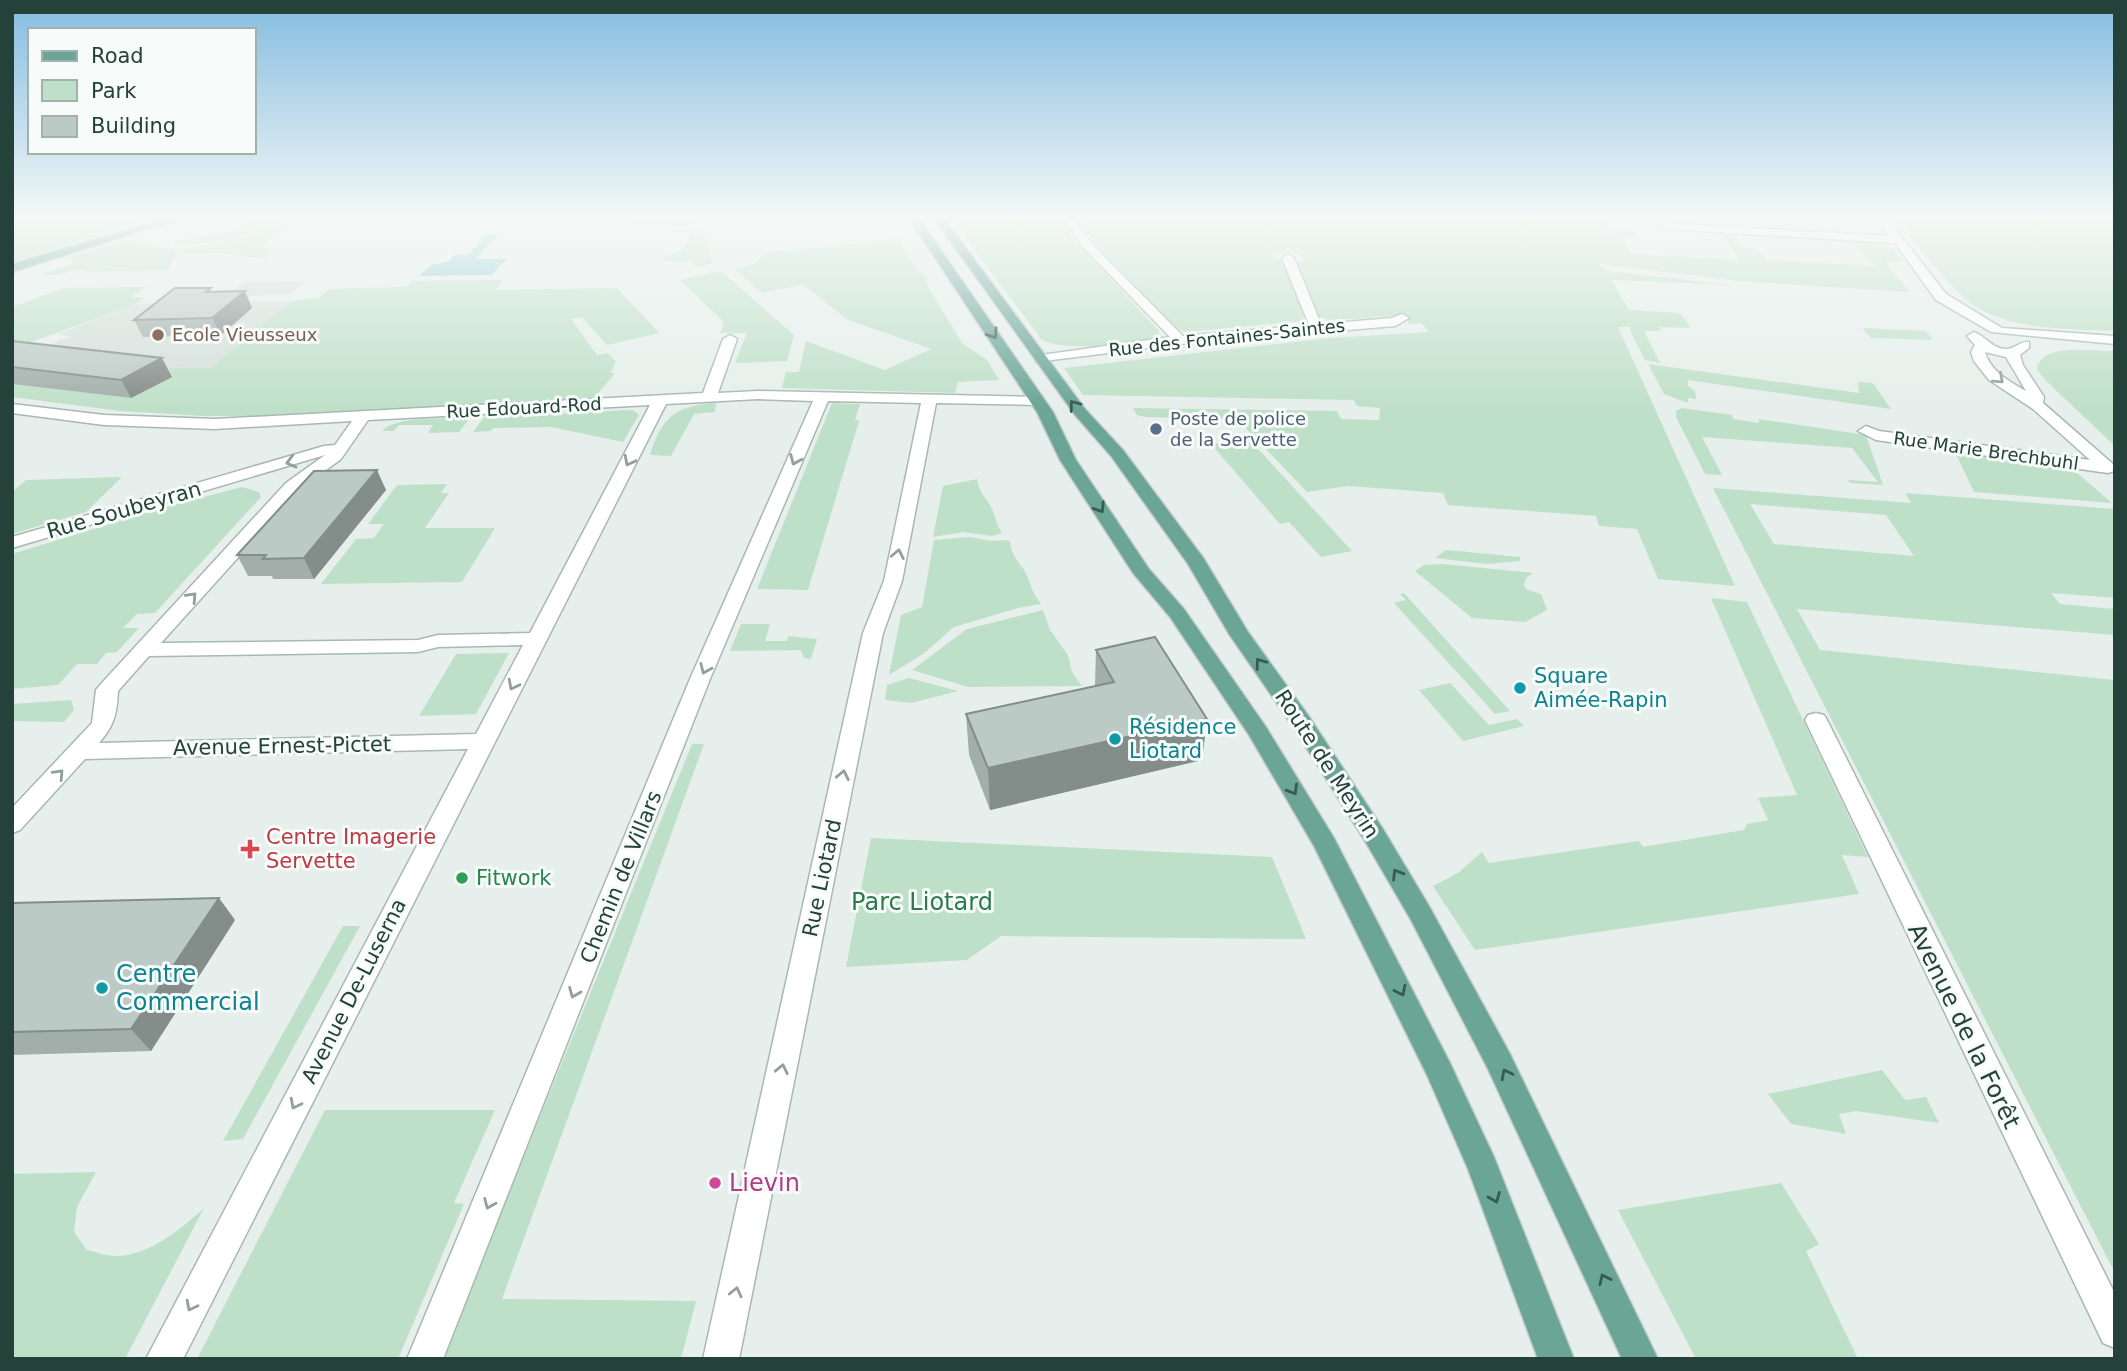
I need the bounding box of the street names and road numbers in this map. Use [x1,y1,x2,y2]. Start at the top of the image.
street label: Rue des Fontaines-Saintes [1108,315,1346,360]
street label: Rue Edouard-Rod [446,393,602,422]
street label: Rue Marie Brechbuhl [1892,427,2080,474]
street label: Rue Soubeyran [44,476,204,544]
street label: Route de Meyrin [1270,685,1384,843]
street label: Avenue Ernest-Pictet [173,732,391,760]
street label: Chemin de Villars [575,787,667,967]
street label: Rue Liotard [798,817,846,939]
street label: Avenue De-Luserna [297,895,411,1087]
street label: Avenue de la Forêt [1902,919,2026,1133]

